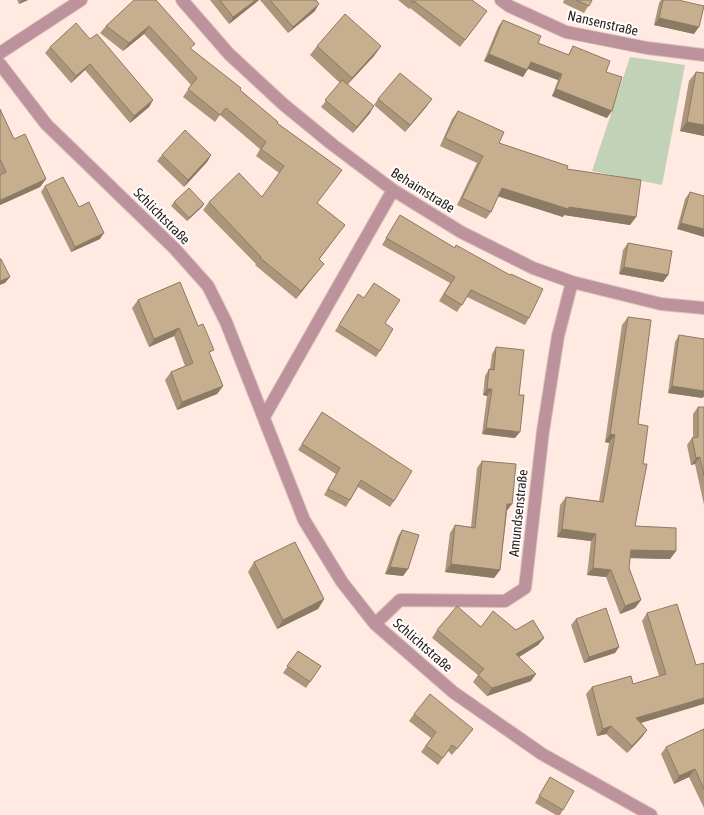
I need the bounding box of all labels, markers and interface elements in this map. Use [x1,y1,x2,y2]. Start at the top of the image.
street label: Nansenstraße [566,7,640,39]
street label: Behaimstraße [388,164,458,216]
street label: Schlichtstraße [131,185,193,247]
street label: Amundsenstraße [505,469,531,557]
street label: Schlichtstraße [390,615,456,675]

